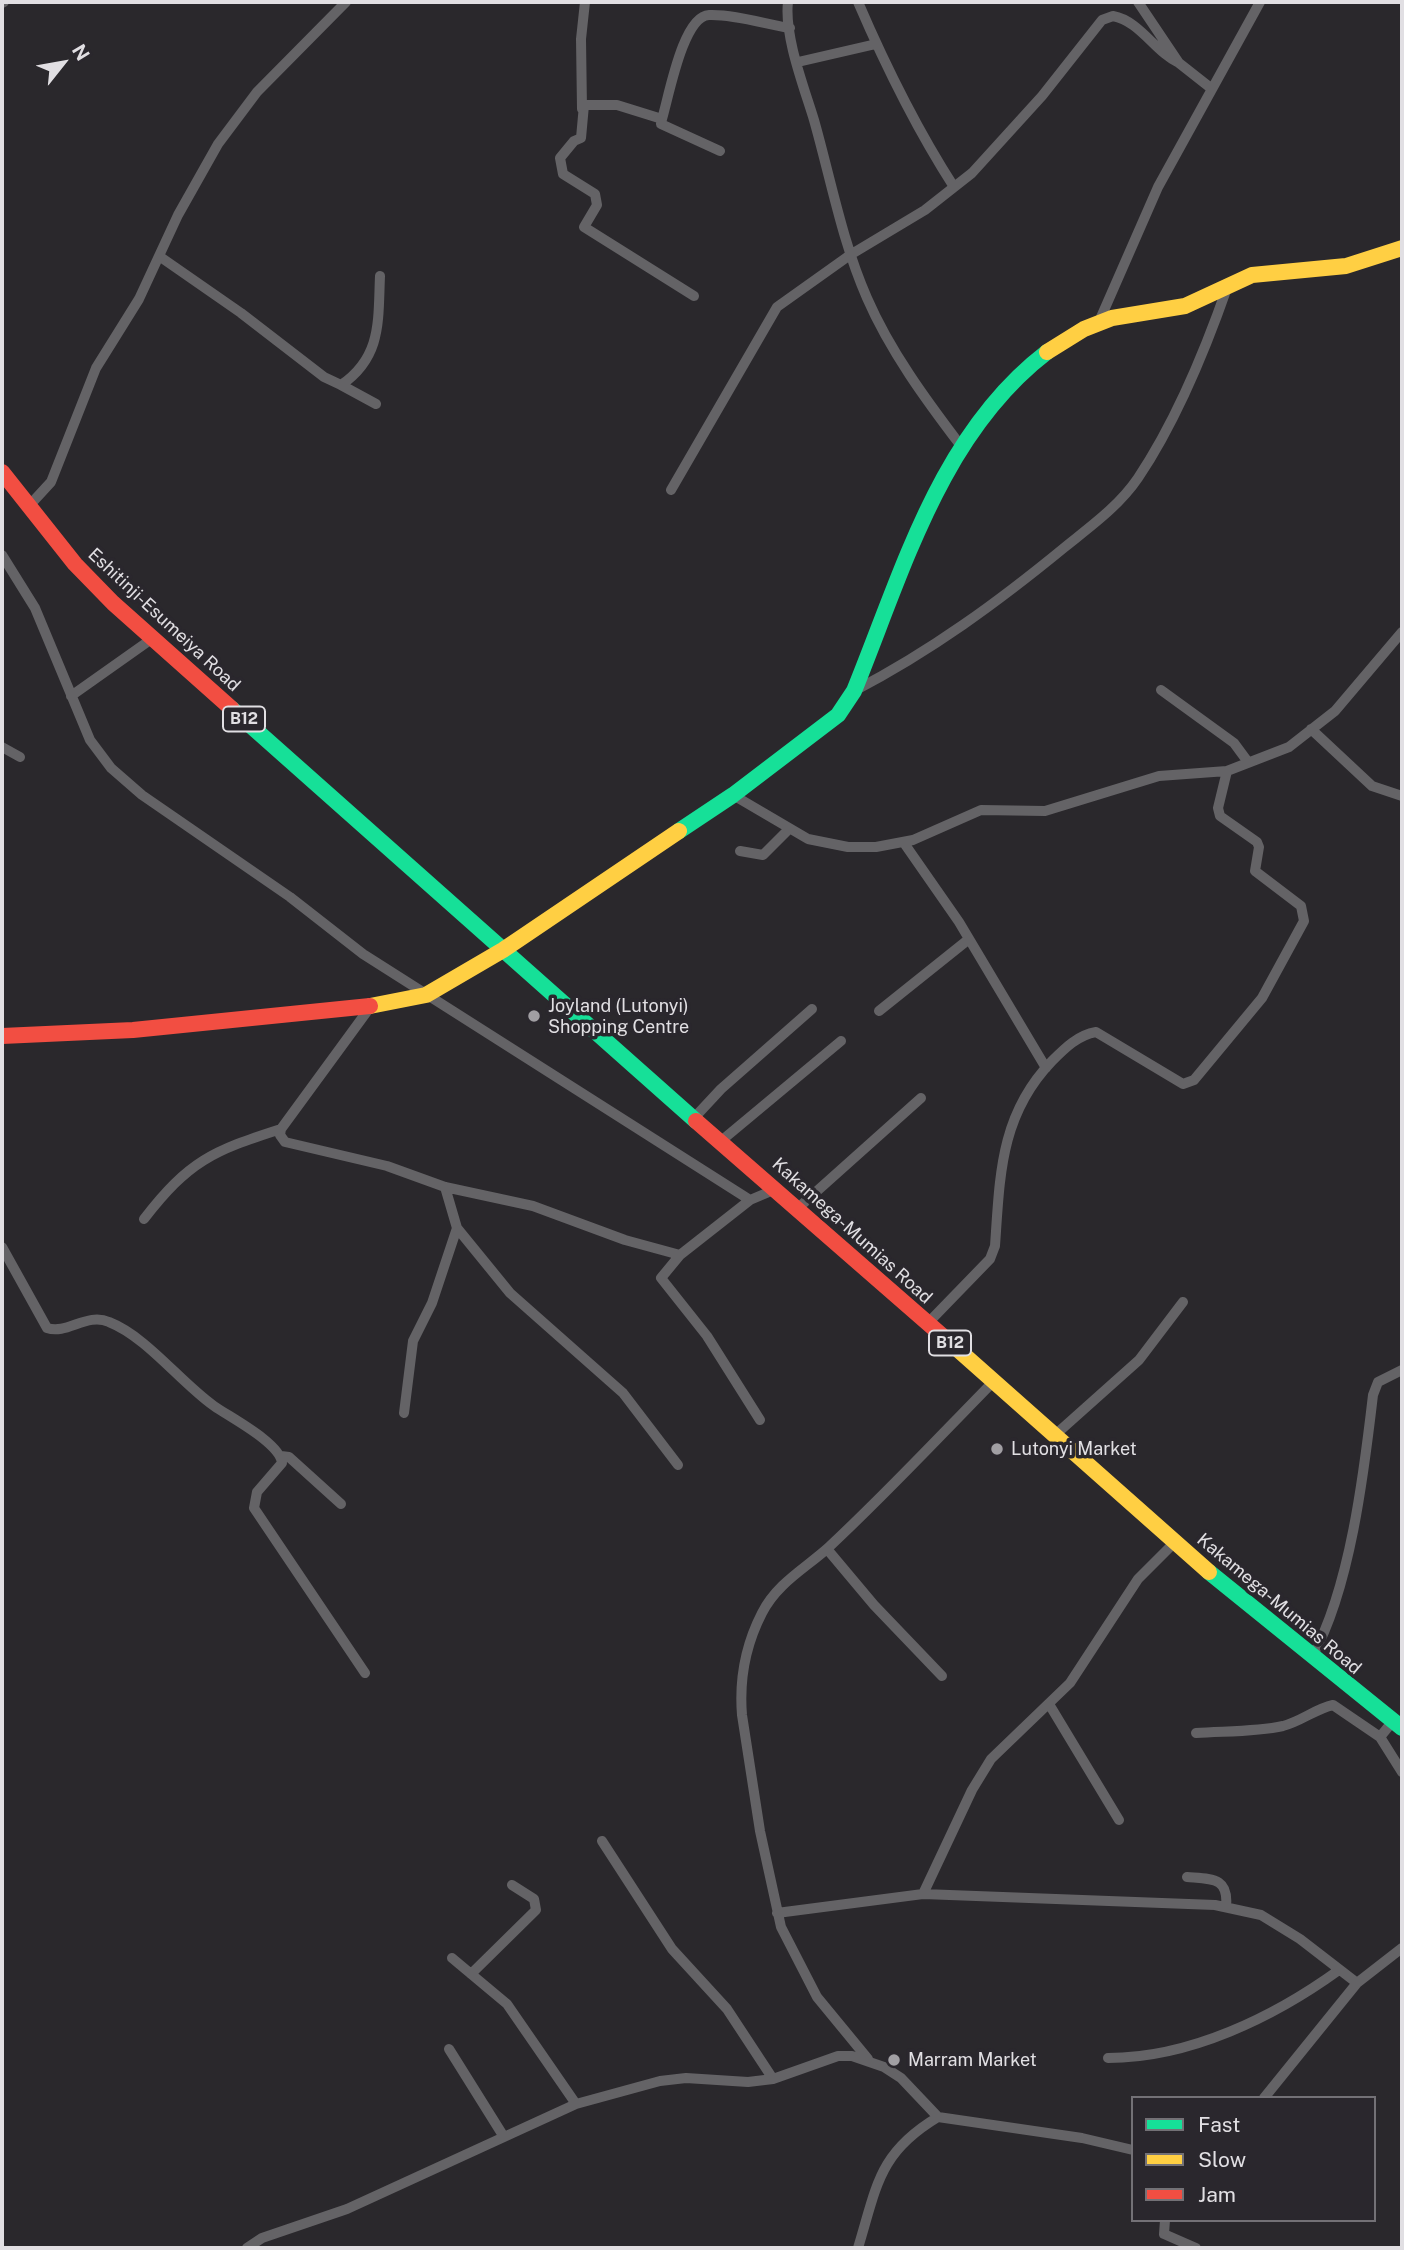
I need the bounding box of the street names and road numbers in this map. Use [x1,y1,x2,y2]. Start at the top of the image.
street label: Eshitinji-Esumeiya Road [83,544,245,696]
road number: B12 [223,706,265,732]
street label: Kakamega-Mumias Road [768,1153,936,1309]
road number: B12 [929,1330,971,1356]
street label: Kakamega-Mumias Road [1192,1529,1366,1679]

